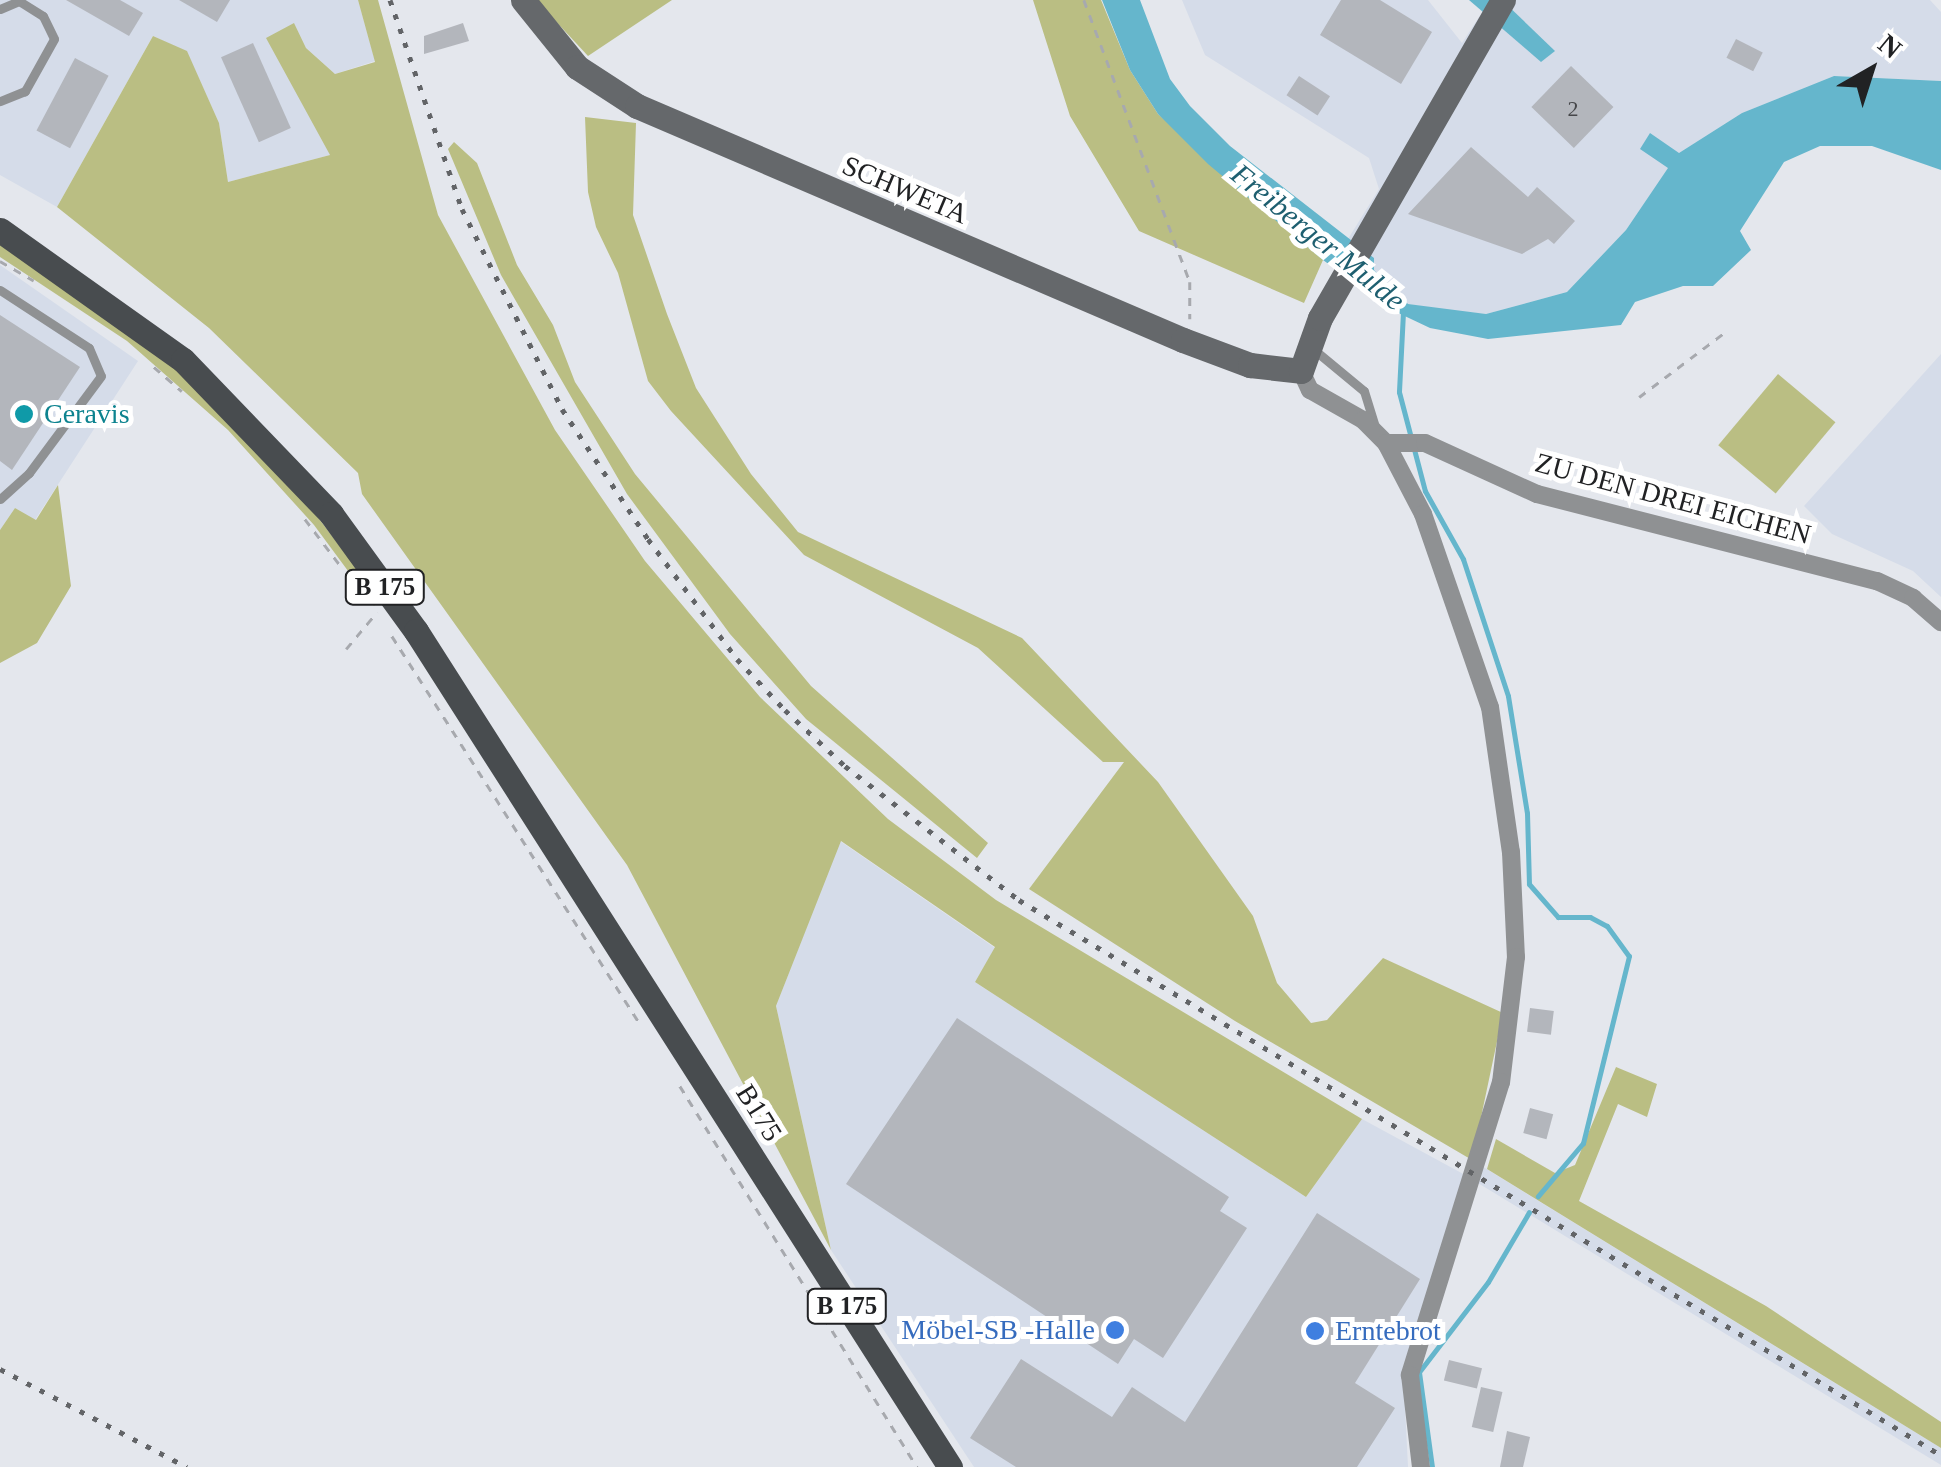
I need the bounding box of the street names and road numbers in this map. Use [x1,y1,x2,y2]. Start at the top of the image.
street label: SCHWETA [837,149,973,231]
street label: ZU DEN DREI EICHEN [1532,446,1814,552]
road number: B 175 [342,567,428,607]
street label: B175 [729,1078,789,1148]
road number: B 175 [804,1286,890,1326]

